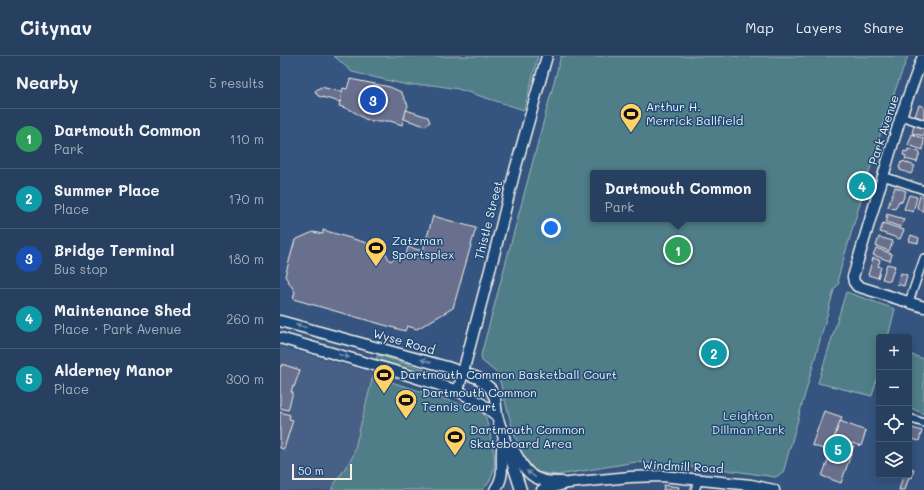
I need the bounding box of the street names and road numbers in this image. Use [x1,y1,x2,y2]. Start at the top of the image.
street label: Park Avenue [864,93,902,167]
street label: Thistle Street [471,179,506,261]
street label: Wyse Road [371,325,438,358]
street label: Windmill Road [642,456,725,476]

